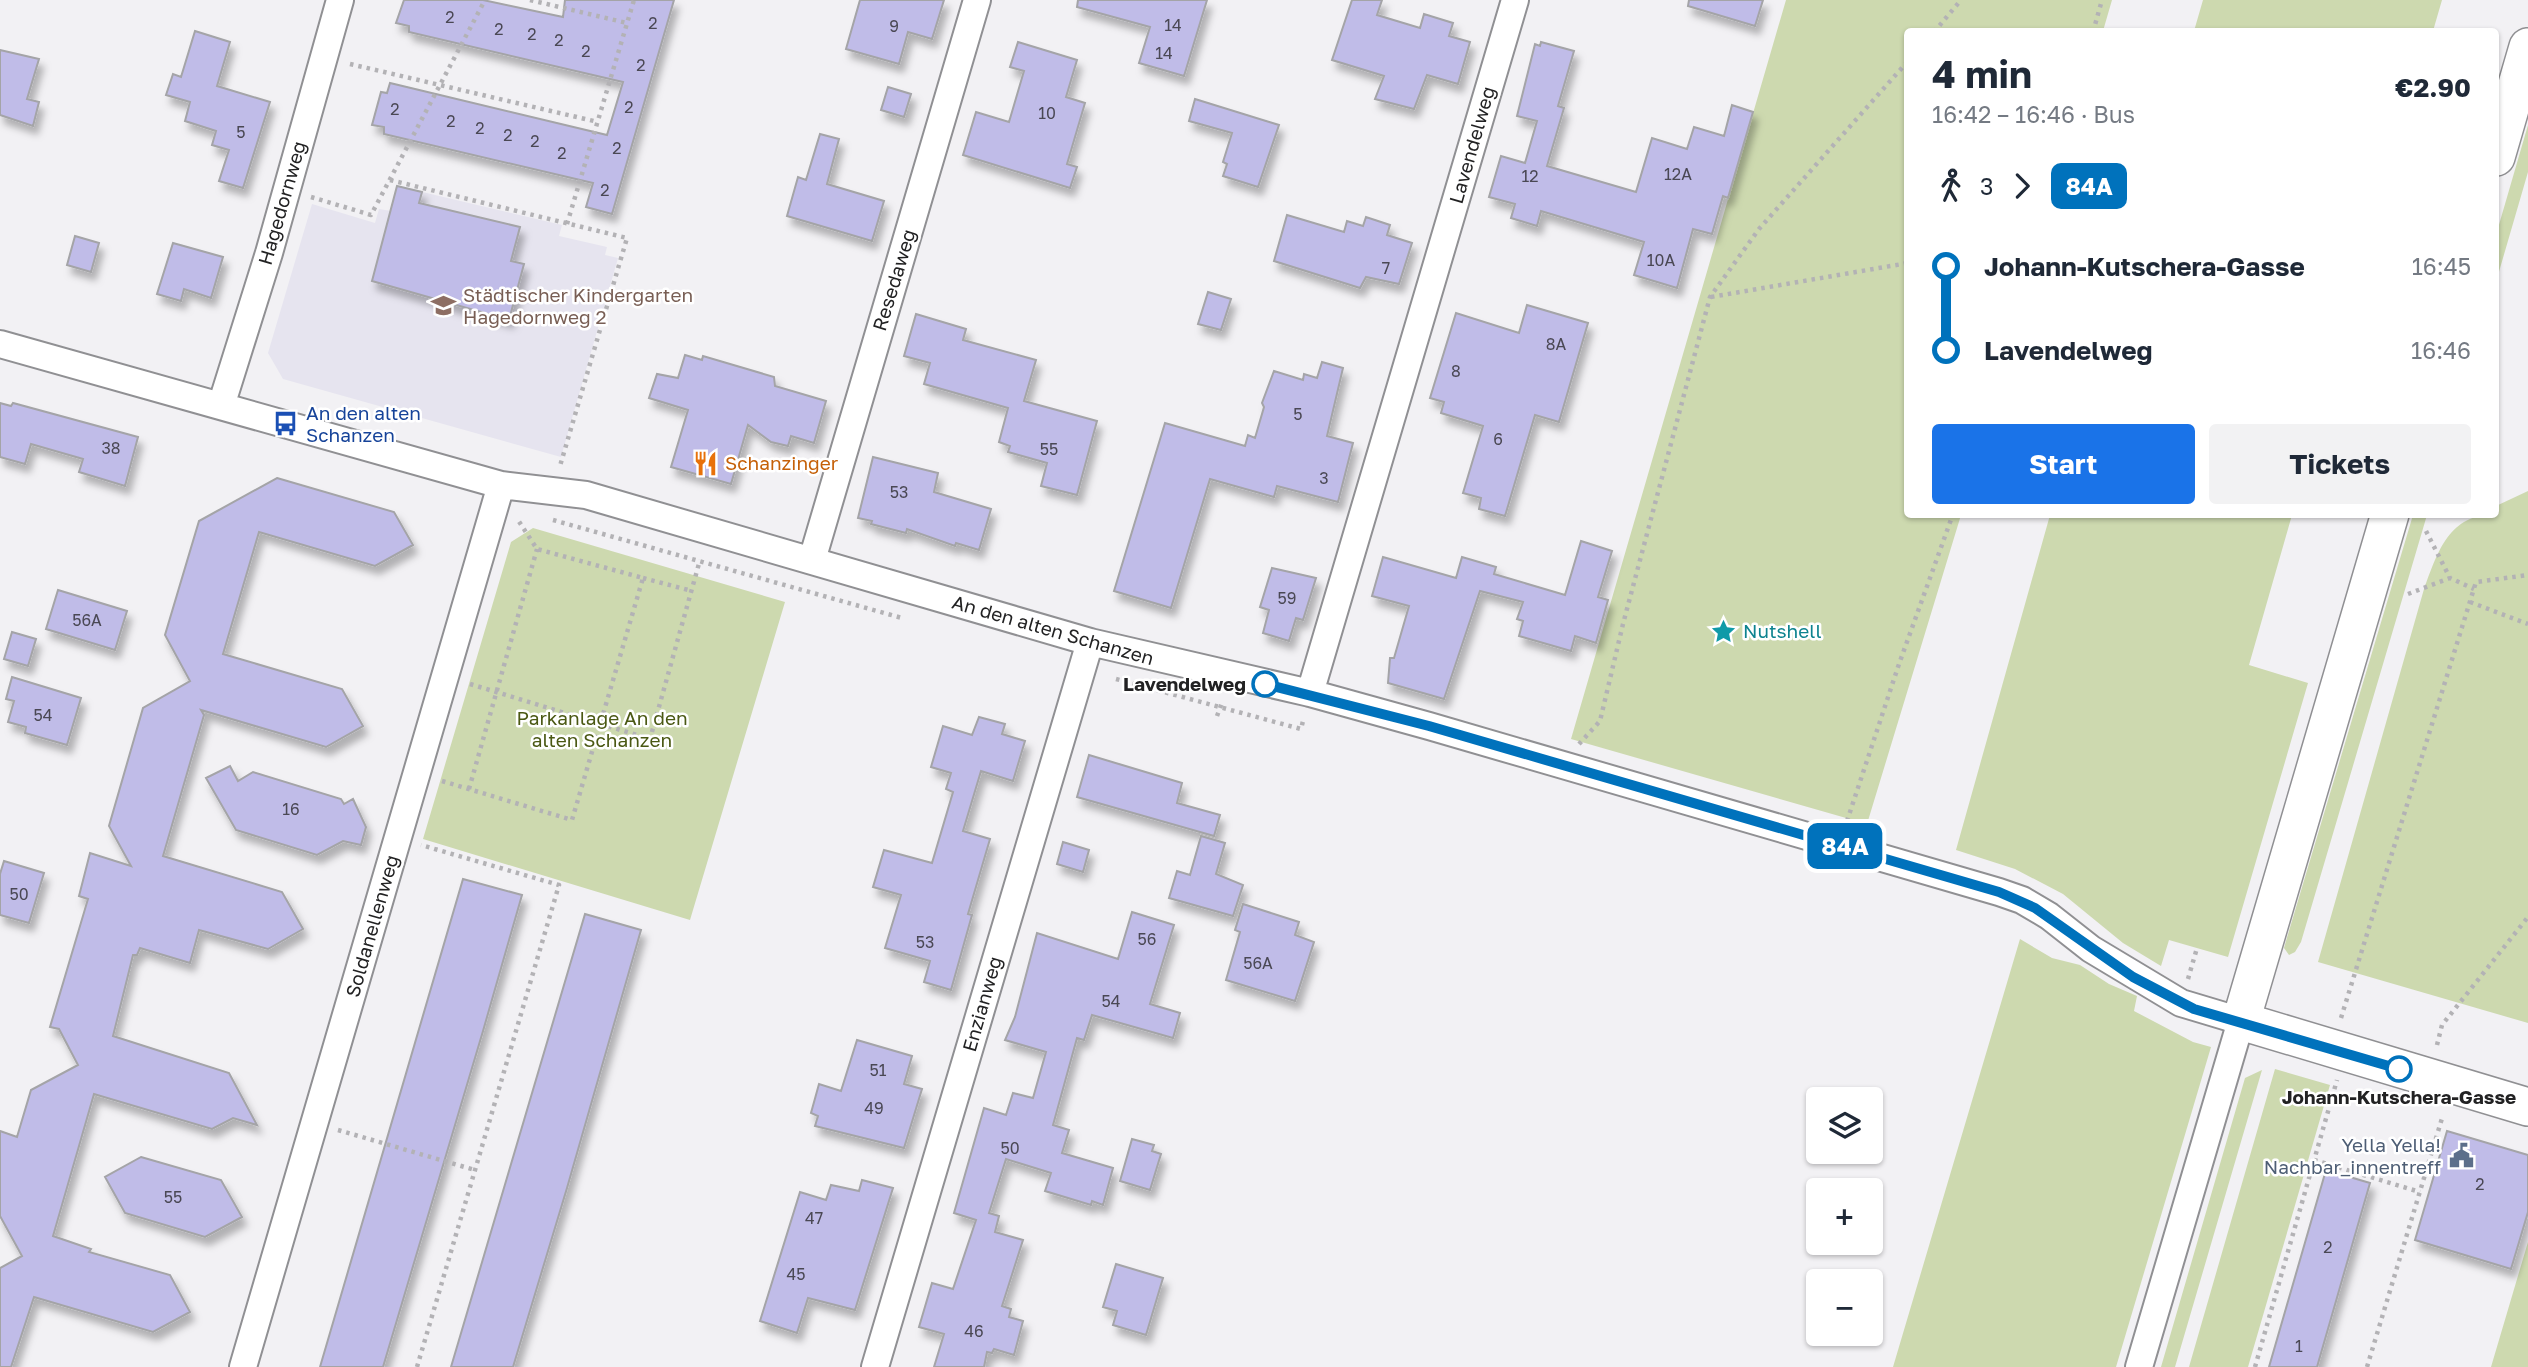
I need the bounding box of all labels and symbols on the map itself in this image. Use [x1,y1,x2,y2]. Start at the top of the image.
house number: 2 [445,7,455,27]
house number: 2 [648,13,658,33]
house number: 14 [1164,15,1182,35]
house number: 9 [889,16,899,36]
house number: 2 [494,19,504,39]
house number: 2 [527,24,537,44]
house number: 2 [554,30,564,50]
house number: 2 [581,41,591,61]
house number: 14 [1155,43,1173,63]
house number: 2 [636,55,646,75]
street label: Lavendelweg [1444,84,1499,206]
house number: 2 [624,97,634,117]
house number: 2 [390,99,400,119]
house number: 10 [1038,103,1056,123]
house number: 2 [446,111,456,131]
house number: 2 [475,118,485,138]
house number: 5 [236,122,246,142]
house number: 2 [503,125,513,145]
house number: 2 [530,131,540,151]
street label: Hagedornweg [253,138,310,267]
house number: 2 [612,138,622,158]
house number: 2 [557,143,567,163]
house number: 12A [1664,164,1692,184]
house number: 12 [1521,166,1539,186]
house number: 2 [600,180,610,200]
street label: Resedaweg [867,226,920,333]
house number: 10A [1647,250,1675,270]
house number: 7 [1382,258,1390,278]
place label: Städtischer Kindergarten Hagedornweg 2 [463,283,693,328]
school or university icon: Städtischer Kindergarten Hagedornweg 2 [429,292,457,320]
house number: 8A [1546,334,1567,354]
house number: 8 [1451,361,1461,381]
place label: An den alten Schanzen [306,401,421,446]
house number: 5 [1293,404,1303,424]
bus stop icon: An den alten Schanzen [272,410,300,438]
house number: 6 [1493,429,1503,449]
house number: 38 [101,438,121,458]
house number: 55 [1040,439,1058,459]
restaurant icon: Schanzinger [691,449,719,477]
place label: Schanzinger [725,451,839,474]
house number: 3 [1319,468,1329,488]
house number: 53 [890,482,908,502]
house number: 59 [1278,588,1296,608]
street label: An den alten Schanzen [950,590,1157,669]
house number: 56A [72,610,102,630]
place icon: Nutshell [1709,617,1737,645]
place label: Nutshell [1743,619,1821,642]
marker: Lavendelweg [1252,671,1278,697]
place label: Lavendelweg [1123,672,1246,695]
house number: 54 [33,705,53,725]
park label: Parkanlage An den alten Schanzen [516,706,688,751]
house number: 16 [282,799,300,819]
line badge: 84A [1805,823,1885,869]
street label: Soldanellenweg [340,852,403,1000]
house number: 50 [9,884,29,904]
house number: 56 [1138,929,1156,949]
house number: 53 [916,932,934,952]
street label: Enzianweg [957,953,1006,1054]
house number: 56A [1243,953,1273,973]
house number: 54 [1101,991,1121,1011]
marker: Johann-Kutschera-Gasse [2386,1056,2412,1082]
house number: 51 [869,1060,887,1080]
place label: Johann-Kutschera-Gasse [2282,1085,2516,1108]
house number: 49 [864,1098,884,1118]
place label: Yella Yella! Nachbar_innentreff [2264,1133,2441,1178]
house number: 50 [1000,1138,1020,1158]
public building icon: Yella Yella! Nachbar_innentreff [2447,1142,2475,1170]
house number: 2 [2475,1174,2485,1194]
house number: 55 [164,1187,182,1207]
house number: 47 [805,1208,823,1228]
house number: 2 [2323,1237,2333,1257]
house number: 45 [786,1264,806,1284]
house number: 46 [964,1321,984,1341]
house number: 1 [2295,1336,2303,1356]

